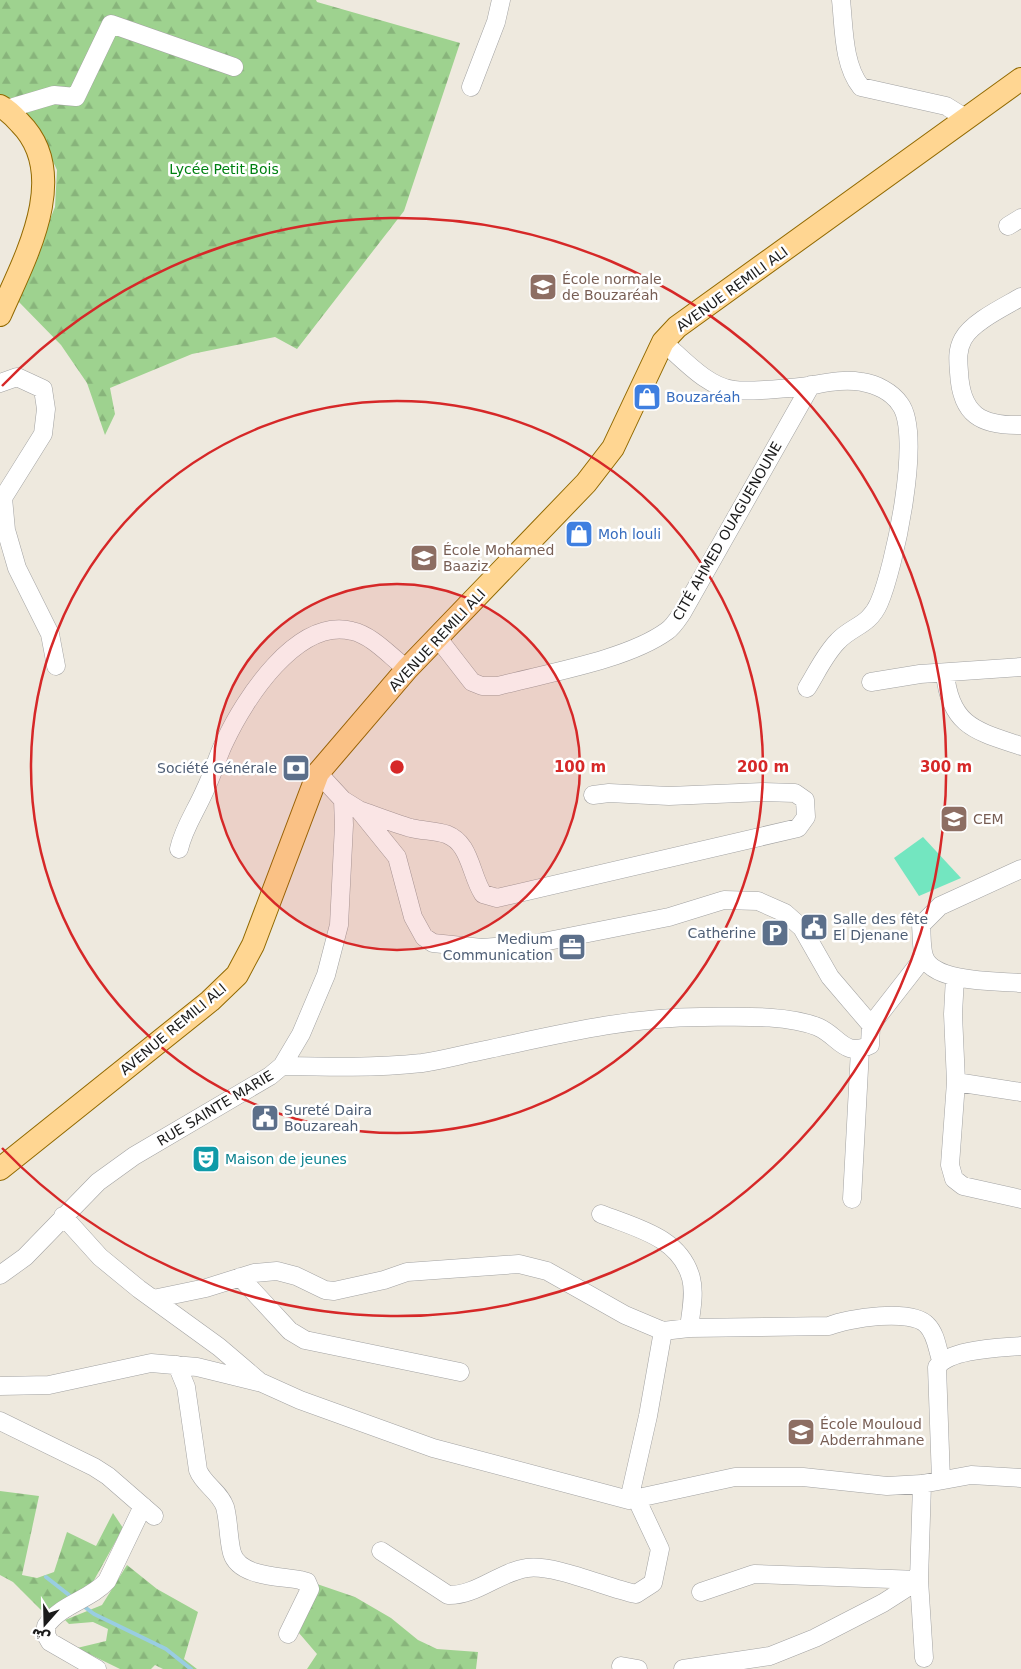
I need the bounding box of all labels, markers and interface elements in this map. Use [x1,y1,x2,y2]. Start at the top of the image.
park label: Lycée Petit Bois [169,161,279,177]
street label: AVENUE REMILI ALI [673,243,791,335]
place label: École normale de Bouzaréah [562,271,662,303]
school or university icon: École normale de Bouzaréah [528,272,558,302]
shop icon: Bouzaréah [632,382,662,412]
place label: Bouzaréah [666,389,740,405]
street label: CITÉ AHMED OUAGUENOUNE [669,439,785,623]
shop icon: Moh louli [564,519,594,549]
place label: Moh louli [598,526,661,542]
place label: École Mohamed Baaziz [443,542,554,574]
school or university icon: École Mohamed Baaziz [409,543,439,573]
street label: AVENUE REMILI ALI [386,586,488,694]
bank icon: Société Générale [281,753,311,783]
centre of rings [388,758,406,776]
text: 100 m [554,758,606,776]
text: 200 m [737,758,789,776]
text: 300 m [920,758,972,776]
place label: Société Générale [157,760,277,776]
school or university icon: CEM [939,804,969,834]
place label: CEM [973,811,1004,827]
place label: Salle des fête El Djenane [833,911,928,943]
public building icon: Salle des fête El Djenane [799,912,829,942]
parking icon: Catherine [760,918,790,948]
place label: Catherine [688,925,756,941]
place label: Medium Communication [443,931,553,963]
office icon: Medium Communication [557,932,587,962]
street label: AVENUE REMILI ALI [117,980,229,1078]
street label: RUE SAINTE MARIE [154,1067,276,1149]
place label: Sureté Daira Bouzareah [284,1102,372,1134]
public building icon: Sureté Daira Bouzareah [250,1103,280,1133]
theatre icon: Maison de jeunes [191,1144,221,1174]
place label: Maison de jeunes [225,1151,347,1167]
place label: École Mouloud Abderrahmane [820,1416,924,1448]
school or university icon: École Mouloud Abderrahmane [786,1417,816,1447]
north arrow [20,1599,70,1649]
text: ش [29,1625,52,1647]

